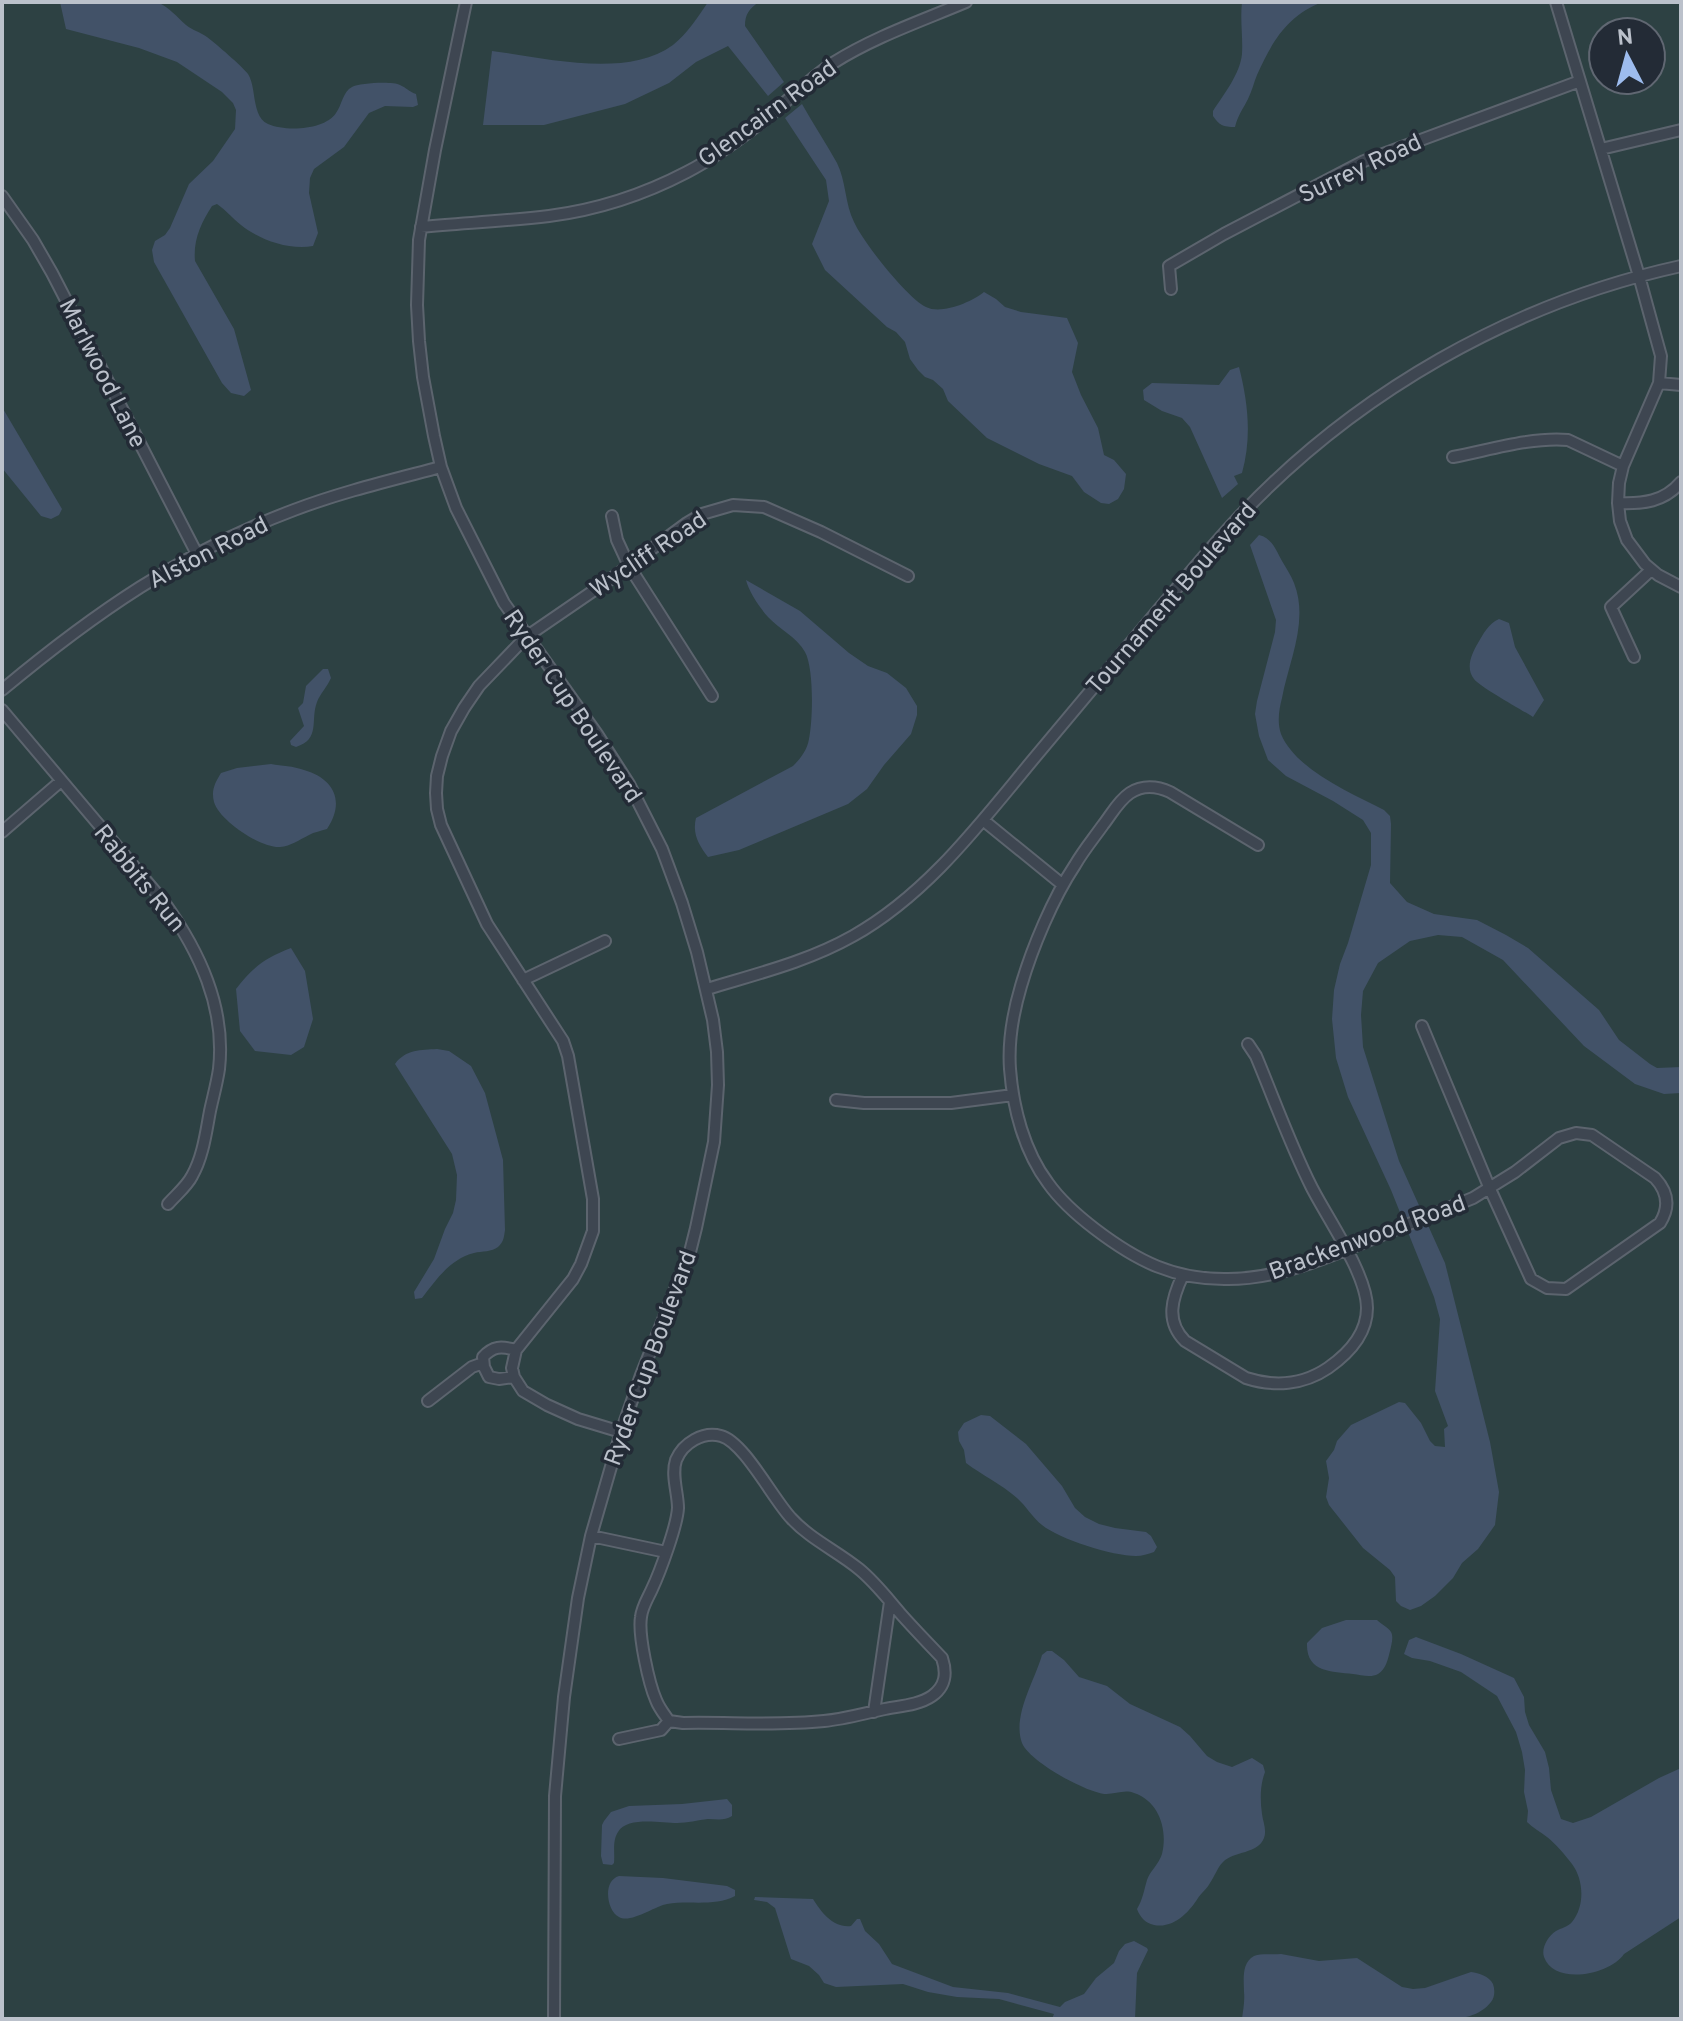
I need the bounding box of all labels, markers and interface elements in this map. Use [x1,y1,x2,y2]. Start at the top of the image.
north arrow [1587,16,1667,96]
text: N [1616,24,1634,53]
street label: Glencairn Road [693,54,843,175]
street label: Surrey Road [1295,128,1427,211]
street label: Marlwood Lane [51,294,152,454]
street label: Tournament Boulevard [1081,497,1264,702]
street label: Wycliff Road [585,506,713,606]
street label: Alston Road [144,511,274,597]
street label: Ryder Cup Boulevard [496,605,647,809]
street label: Rabbits Run [86,819,191,939]
street label: Brackenwood Road [1265,1189,1470,1288]
street label: Ryder Cup Boulevard [599,1247,705,1470]

